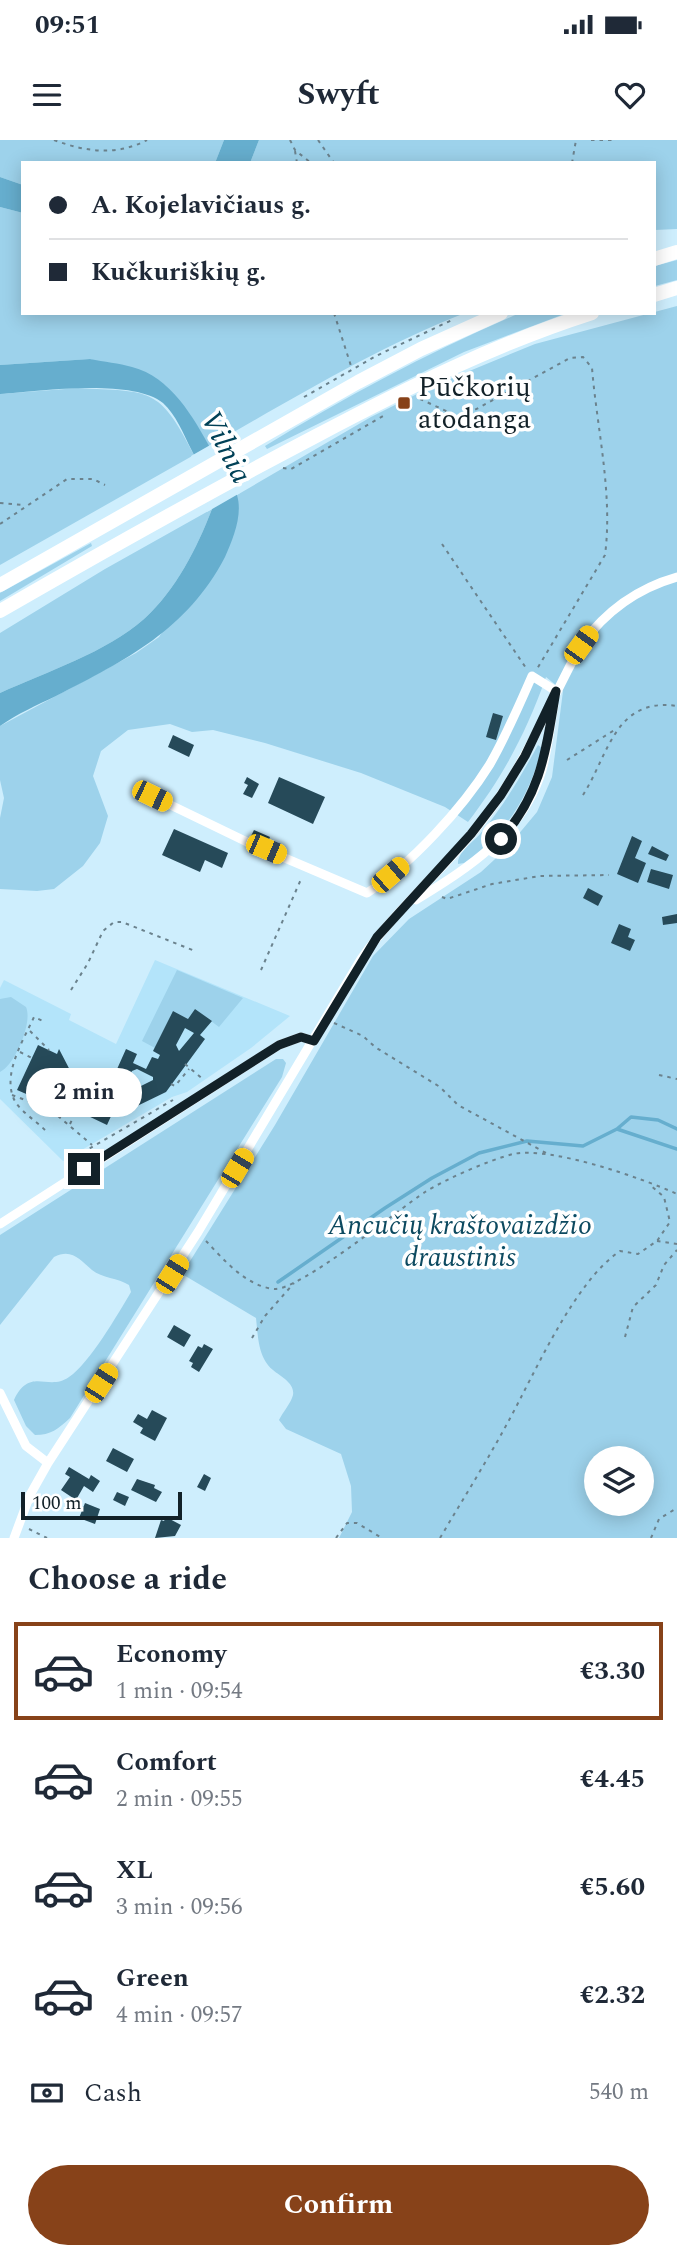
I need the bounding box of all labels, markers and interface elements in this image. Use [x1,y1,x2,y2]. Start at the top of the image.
text: 09:51 [35,5,100,45]
text: Swyft [297,70,380,119]
icon: menu [28,76,66,114]
icon: heart [611,76,649,114]
text: A. Kojelavičiaus g. [91,185,311,225]
text: Kučkuriškių g. [91,252,266,292]
place label: Pūčkorių atodanga [418,366,531,441]
marker: Pūčkorių atodanga [396,395,412,411]
water label: Vilnia [188,402,264,492]
car [561,622,602,668]
car [129,777,176,815]
route start [485,823,517,855]
car [243,831,290,867]
car [368,853,413,897]
callout: 2 min [26,1068,142,1116]
text: 2 min [53,1075,115,1110]
car [218,1145,257,1191]
route end [68,1153,100,1185]
park label: Ancučių kraštovaizdžio draustinis [327,1204,592,1279]
car [152,1251,193,1297]
car [81,1360,122,1406]
map controls [584,1446,654,1516]
button: layers [584,1446,654,1516]
scale bar [21,1489,182,1521]
text: 100 m [32,1489,82,1518]
text: Choose a ride [28,1555,227,1604]
text: Economy [116,1634,226,1674]
icon: car [32,1640,95,1703]
text: €3.30 [580,1651,645,1691]
text: 1 min · 09:54 [116,1674,243,1709]
text: Comfort [116,1742,217,1782]
icon: car [32,1748,95,1811]
text: €4.45 [580,1759,645,1799]
text: 2 min · 09:55 [116,1782,243,1817]
text: XL [116,1850,153,1890]
icon: car [32,1856,95,1919]
text: €5.60 [580,1867,645,1907]
text: 3 min · 09:56 [116,1890,243,1925]
text: Green [116,1958,189,1998]
icon: car [32,1964,95,2027]
text: €2.32 [580,1975,645,2015]
text: 4 min · 09:57 [116,1998,243,2033]
text: Cash [84,2073,142,2113]
icon: cash [28,2074,66,2112]
text: 540 m [589,2075,649,2110]
button: Confirm [28,2165,649,2245]

